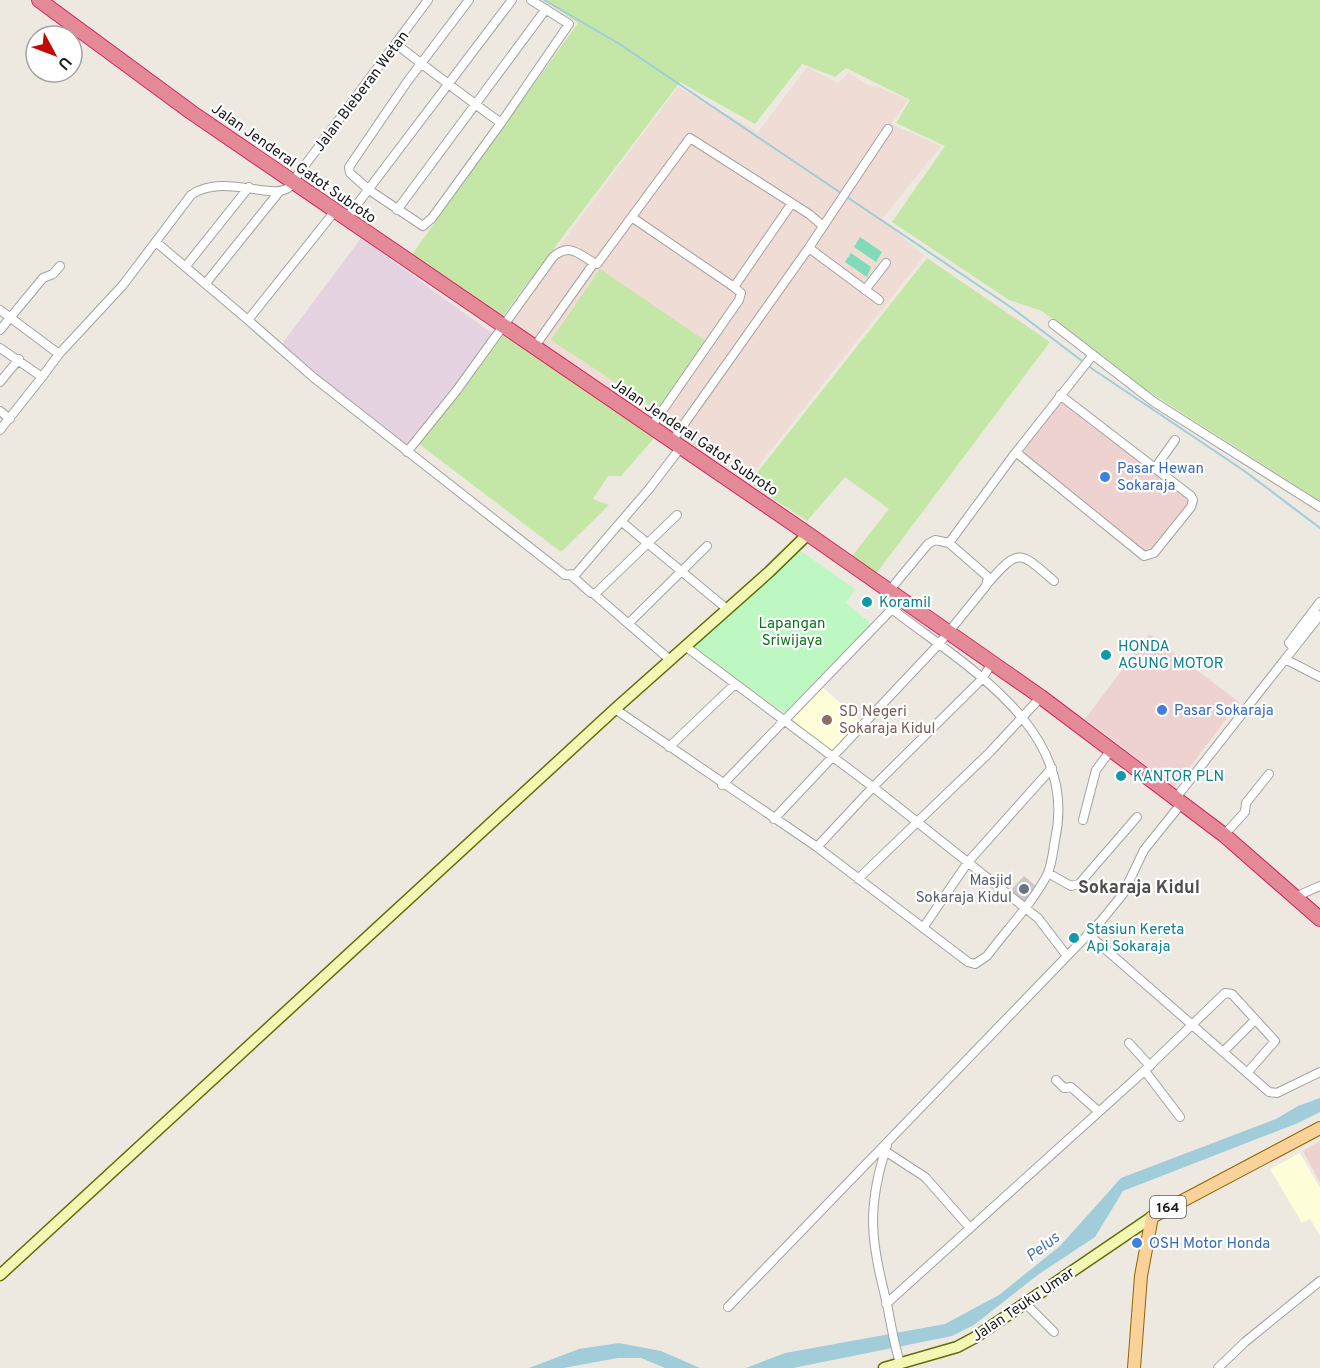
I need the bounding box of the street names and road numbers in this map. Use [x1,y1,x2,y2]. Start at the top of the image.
street label: Jalan Bleberan Wetan [311,28,414,156]
street label: Jalan Jenderal Gatot Subroto [207,100,379,228]
street label: Jalan Jenderal Gatot Subroto [607,375,781,501]
road number: 164 [1150,1196,1186,1218]
street label: Jalan Teuku Umar [969,1264,1079,1347]

